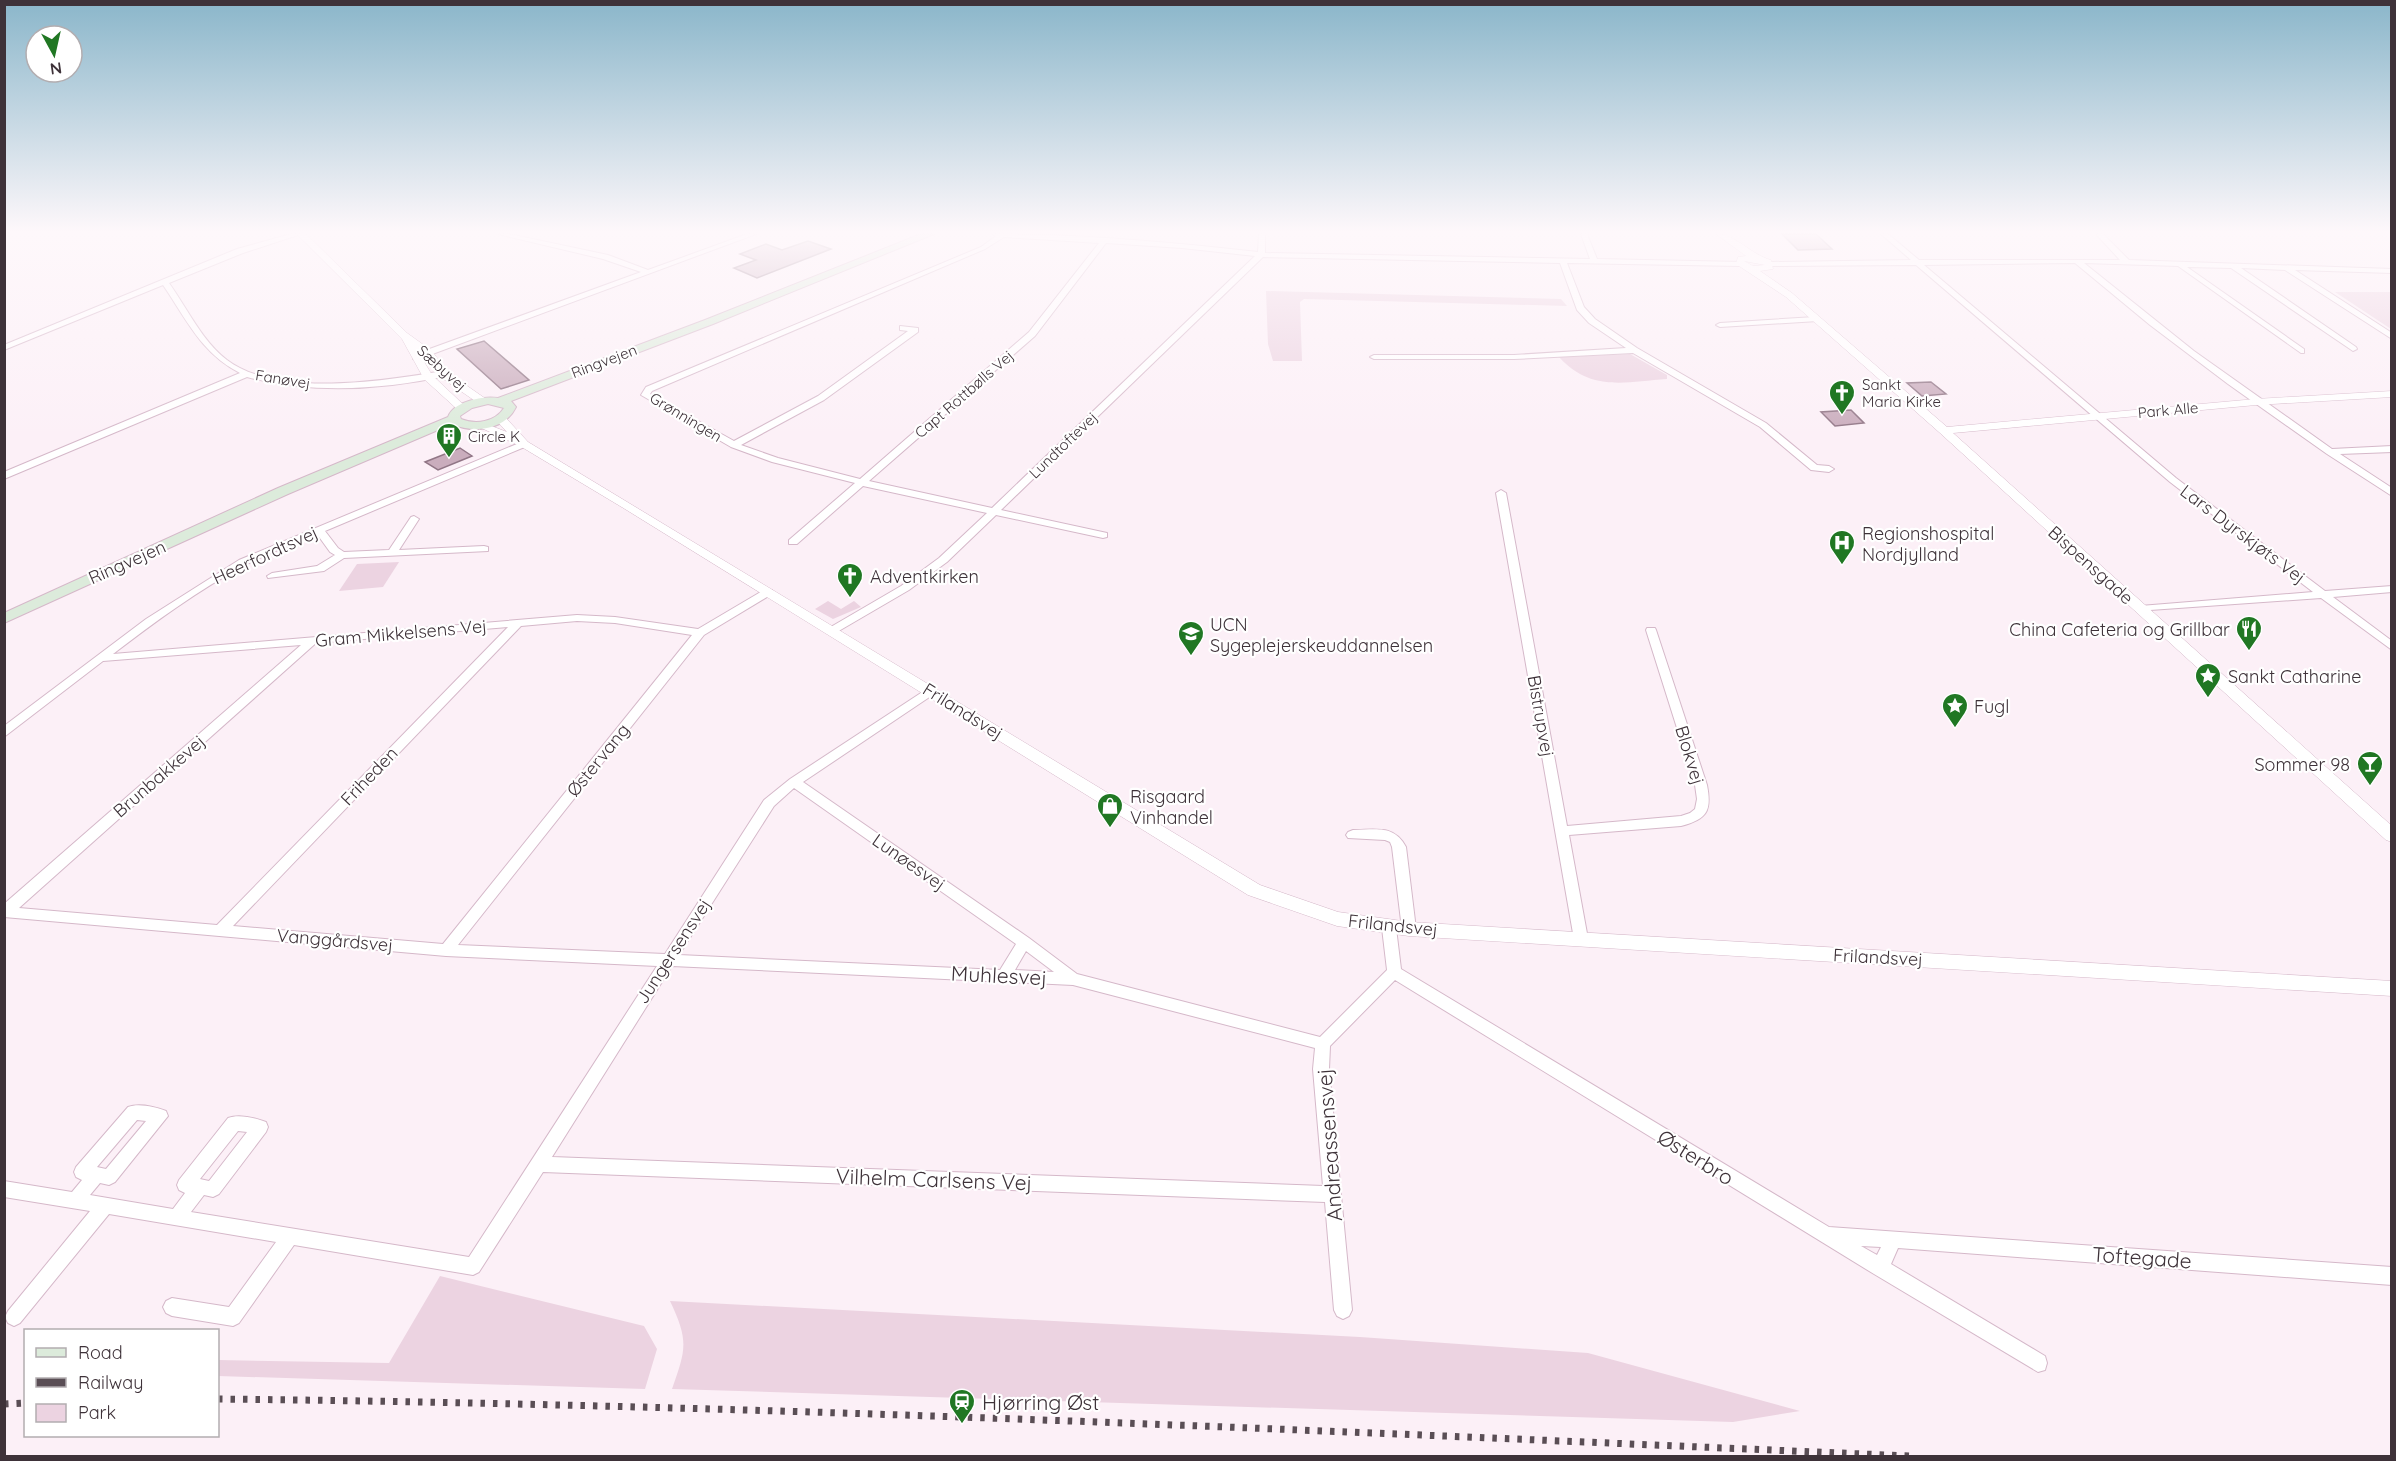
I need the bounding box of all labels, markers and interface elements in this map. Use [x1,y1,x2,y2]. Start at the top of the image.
north arrow [24,24,84,84]
text: N [49,58,63,80]
street label: Ringvejen [568,340,640,382]
street label: Sæbyvej [413,341,471,395]
street label: Capt Rottbølls Vej [911,346,1017,442]
street label: Fanøvej [254,365,312,393]
place label: Sankt Maria Kirke [1862,375,1941,411]
church icon: Sankt Maria Kirke [1827,378,1857,416]
street label: Grønningen [647,388,725,446]
street label: Park Alle [2137,398,2199,422]
street label: Lundtoftevej [1025,408,1101,482]
building icon: Circle K [434,421,464,459]
place label: Circle K [468,427,520,446]
street label: Lars Dyrskjøts Vej [2176,479,2310,589]
street label: Heerfordtsvej [209,521,321,589]
street label: Bispensgade [2044,521,2138,609]
place label: Regionshospital Nordjylland [1862,522,1994,566]
hospital icon: Regionshospital Nordjylland [1827,528,1857,566]
street label: Ringvejen [85,535,169,589]
church icon: Adventkirken [835,561,865,599]
place label: Adventkirken [870,565,979,588]
place label: UCN Sygeplejerskeuddannelsen [1210,613,1433,657]
street label: Gram Mikkelsens Vej [314,614,488,652]
restaurant icon: China Cafeteria og Grillbar [2234,614,2264,652]
place label: China Cafeteria og Grillbar [2009,618,2230,641]
school or university icon: UCN Sygeplejerskeuddannelsen [1176,619,1206,657]
place icon: Sankt Catharine [2193,661,2223,699]
place label: Sankt Catharine [2228,665,2361,688]
street label: Bistrupvej [1523,673,1559,759]
street label: Frilandsvej [919,677,1007,745]
place icon: Fugl [1940,691,1970,729]
place label: Fugl [1974,695,2009,718]
street label: Østervang [562,719,634,801]
street label: Blokvej [1670,723,1710,787]
street label: Brunbakkevej [108,730,210,822]
street label: Friheden [335,742,403,810]
bar icon: Sommer 98 [2355,749,2385,787]
place label: Sommer 98 [2254,753,2350,776]
place label: Risgaard Vinhandel [1130,785,1213,829]
shop icon: Risgaard Vinhandel [1095,791,1125,829]
street label: Lunøesvej [868,828,950,896]
street label: Jungersensvej [630,894,716,1008]
street label: Frilandsvej [1347,909,1439,941]
street label: Vanggårdsvej [276,923,394,957]
street label: Frilandsvej [1832,943,1924,971]
street label: Muhlesvej [950,960,1048,990]
street label: Andreassensvej [1311,1068,1347,1222]
street label: Østerbro [1653,1123,1739,1191]
street label: Vilhelm Carlsens Vej [835,1163,1033,1195]
street label: Toftegade [2091,1241,2193,1273]
legend [24,1329,219,1437]
text: Road [78,1341,123,1364]
text: Railway [78,1371,144,1394]
station icon: Hjørring Øst [947,1387,977,1425]
place label: Hjørring Øst [982,1389,1099,1415]
text: Park [78,1401,116,1424]

